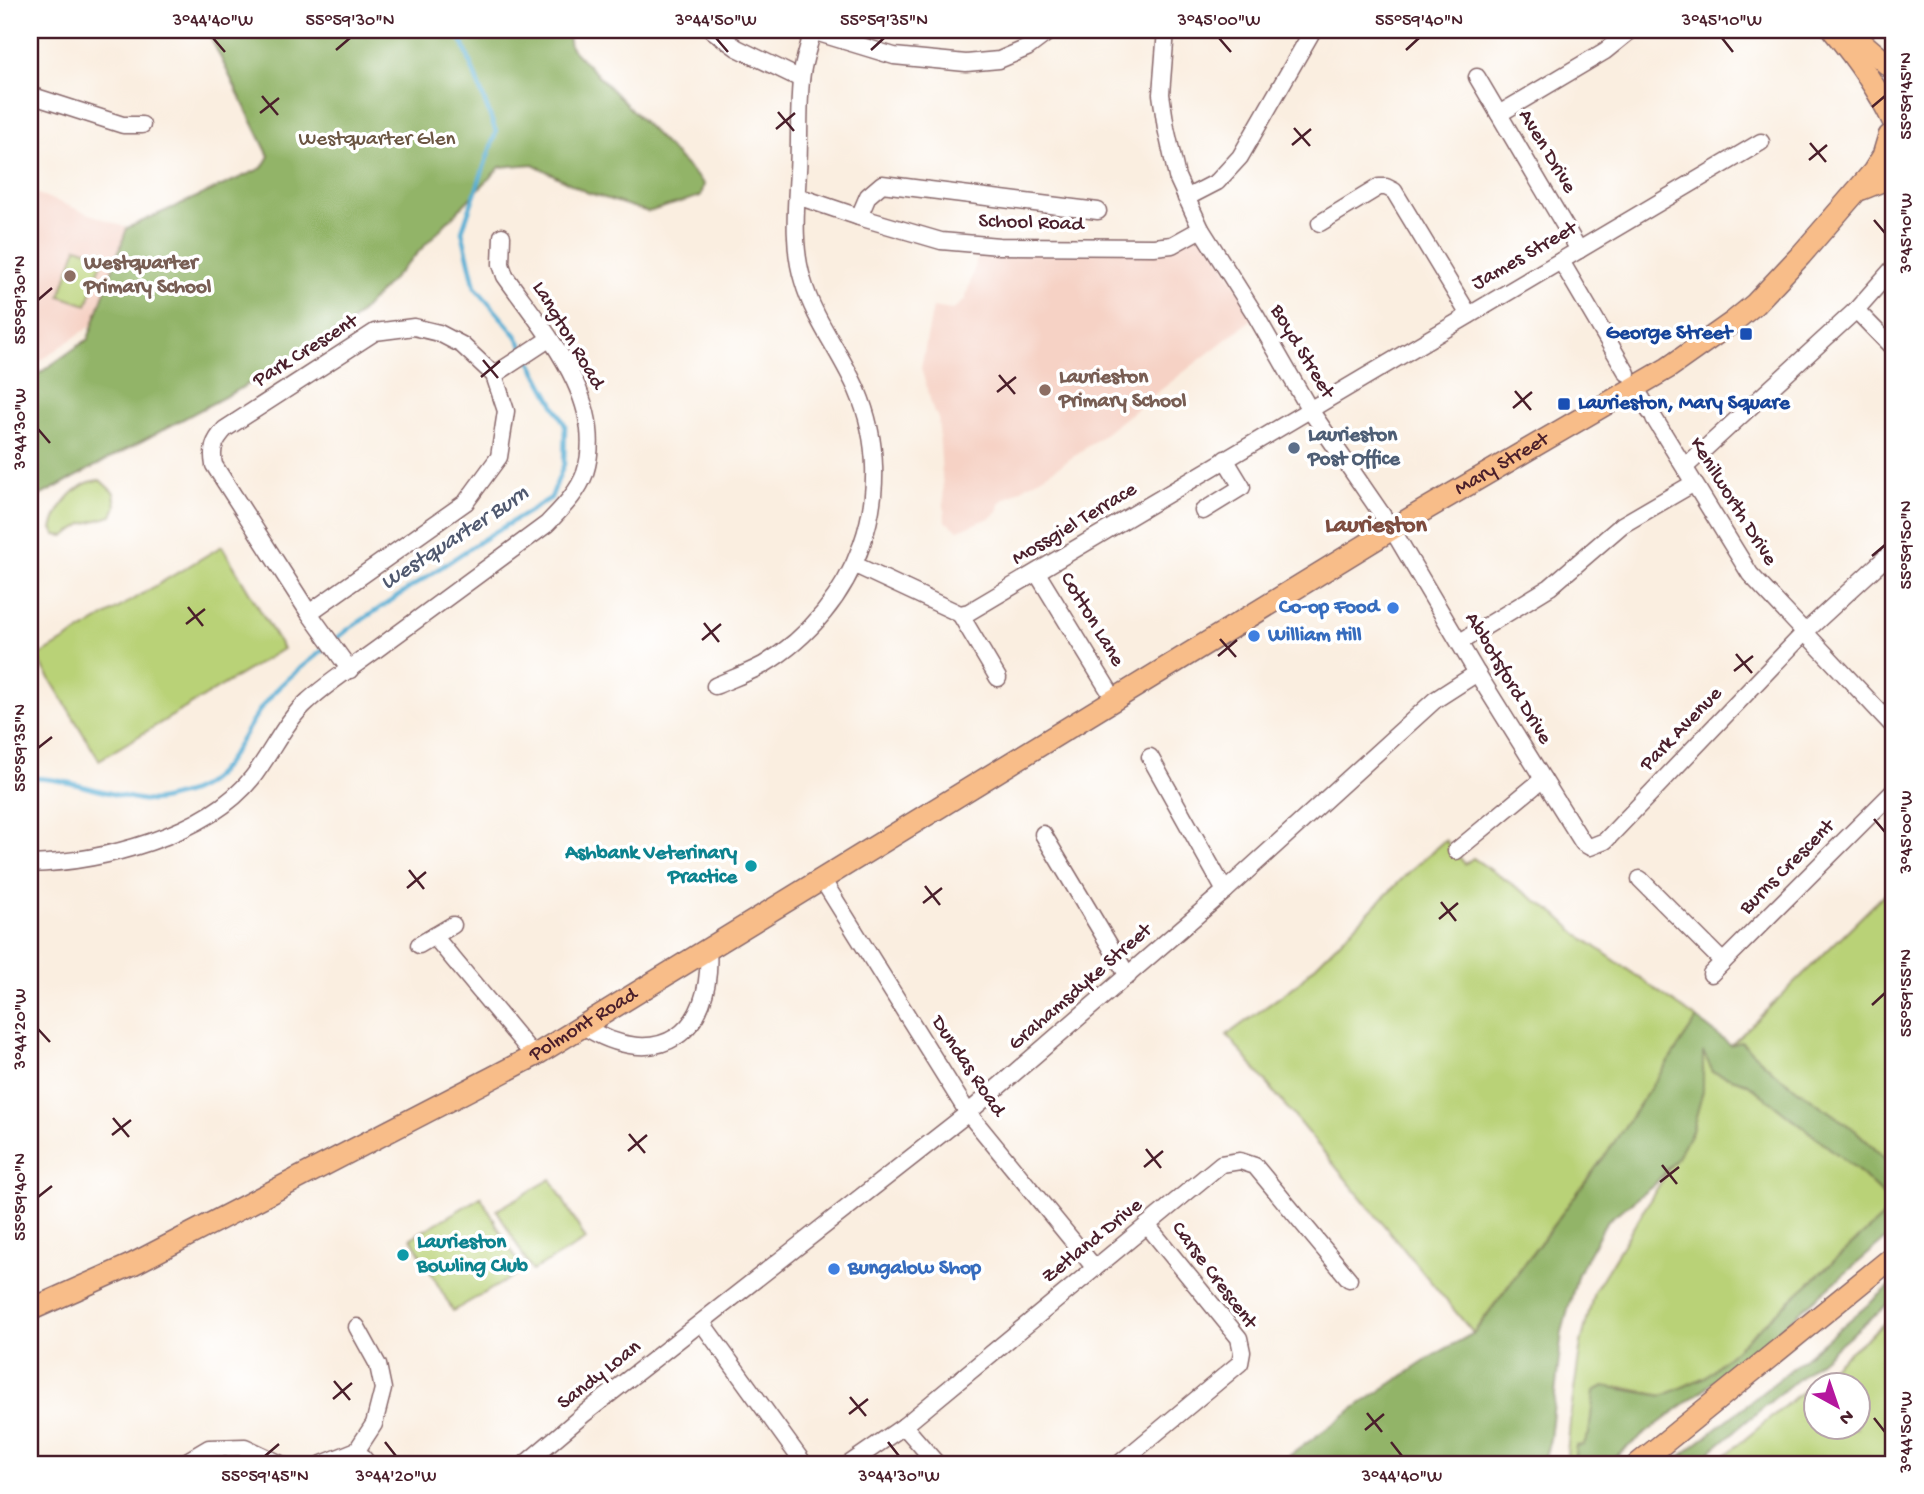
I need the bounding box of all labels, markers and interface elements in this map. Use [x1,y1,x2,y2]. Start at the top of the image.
text: 3°44'40"W [172,11,253,32]
text: 55°59'30"N [306,11,394,32]
text: 3°44'50"W [674,11,757,32]
text: 55°59'35"N [840,11,928,32]
text: 3°45'00"W [1176,11,1261,32]
text: 55°59'40"N [1375,11,1463,32]
text: 3°45'10"W [1681,11,1762,32]
text: 55°59'45"N [1897,52,1918,140]
street label: Aven Drive [1511,106,1581,199]
park label: Westquarter Glen [298,128,456,153]
text: 3°45'10"W [1897,193,1918,274]
street label: School Road [978,210,1086,238]
street label: James Street [1468,216,1584,297]
place label: Westquarter Primary School [83,252,212,301]
text: 55°59'30"N [11,256,32,344]
marker: Westquarter Primary School [62,268,78,284]
street label: Langton Road [525,277,610,396]
street label: Boyd Street [1263,300,1340,406]
street label: Park Crescent [248,309,365,395]
place label: George Street [1606,322,1734,347]
marker: George Street [1738,326,1754,342]
place label: Laurieston Primary School [1058,366,1187,415]
marker: Laurieston Primary School [1037,382,1053,398]
text: 3°44'30"W [11,388,32,471]
place label: Laurieston, Mary Square [1578,392,1791,417]
marker: Laurieston, Mary Square [1556,396,1572,412]
place label: Laurieston Post Office [1307,424,1401,473]
street label: Mary Street [1450,426,1556,502]
street label: Kenilworth Drive [1683,433,1782,572]
marker: Laurieston Post Office [1286,440,1302,456]
street label: Mossgiel Terrace [1008,477,1143,572]
water label: Westquarter Burn [376,480,535,597]
text: 55°59'50"N [1897,501,1918,590]
district label: Laurieston [1325,512,1428,541]
street label: Cotton Lane [1053,568,1129,673]
place label: Co-op Food [1278,596,1382,621]
marker: Co-op Food [1385,600,1401,616]
street label: Abbotsford Drive [1458,608,1557,751]
place label: William Hill [1267,624,1362,649]
marker: William Hill [1246,628,1262,644]
street label: Park Avenue [1635,682,1729,778]
text: 55°59'35"N [11,704,32,792]
text: 3°45'00"W [1897,790,1918,875]
street label: Burns Crescent [1734,813,1843,922]
place label: Ashbank Veterinary Practice [564,842,738,891]
marker: Ashbank Veterinary Practice [743,858,759,874]
street label: Grahamsdyke Street [1004,917,1160,1057]
text: 55°59'55"N [1897,949,1918,1037]
street label: Polmont Road [524,982,644,1069]
text: 3°44'20"W [11,989,32,1070]
street label: Dundas Road [923,1010,1011,1123]
text: 55°59'40"N [11,1153,32,1241]
street label: Zetland Drive [1038,1193,1149,1290]
street label: Carse Crescent [1165,1217,1263,1337]
place label: Laurieston Bowling Club [416,1231,528,1280]
marker: Laurieston Bowling Club [395,1247,411,1263]
place label: Bungalow Shop [847,1257,982,1282]
marker: Bungalow Shop [826,1261,842,1277]
street label: Sandy Loan [553,1336,647,1416]
north arrow [1801,1372,1871,1442]
text: 3°44'50"W [1897,1391,1918,1474]
text: N [1834,1404,1858,1429]
text: 55°59'45"N [221,1467,309,1488]
text: 3°44'20"W [355,1467,436,1488]
text: 3°44'30"W [857,1467,940,1488]
text: 3°44'40"W [1361,1467,1442,1488]

